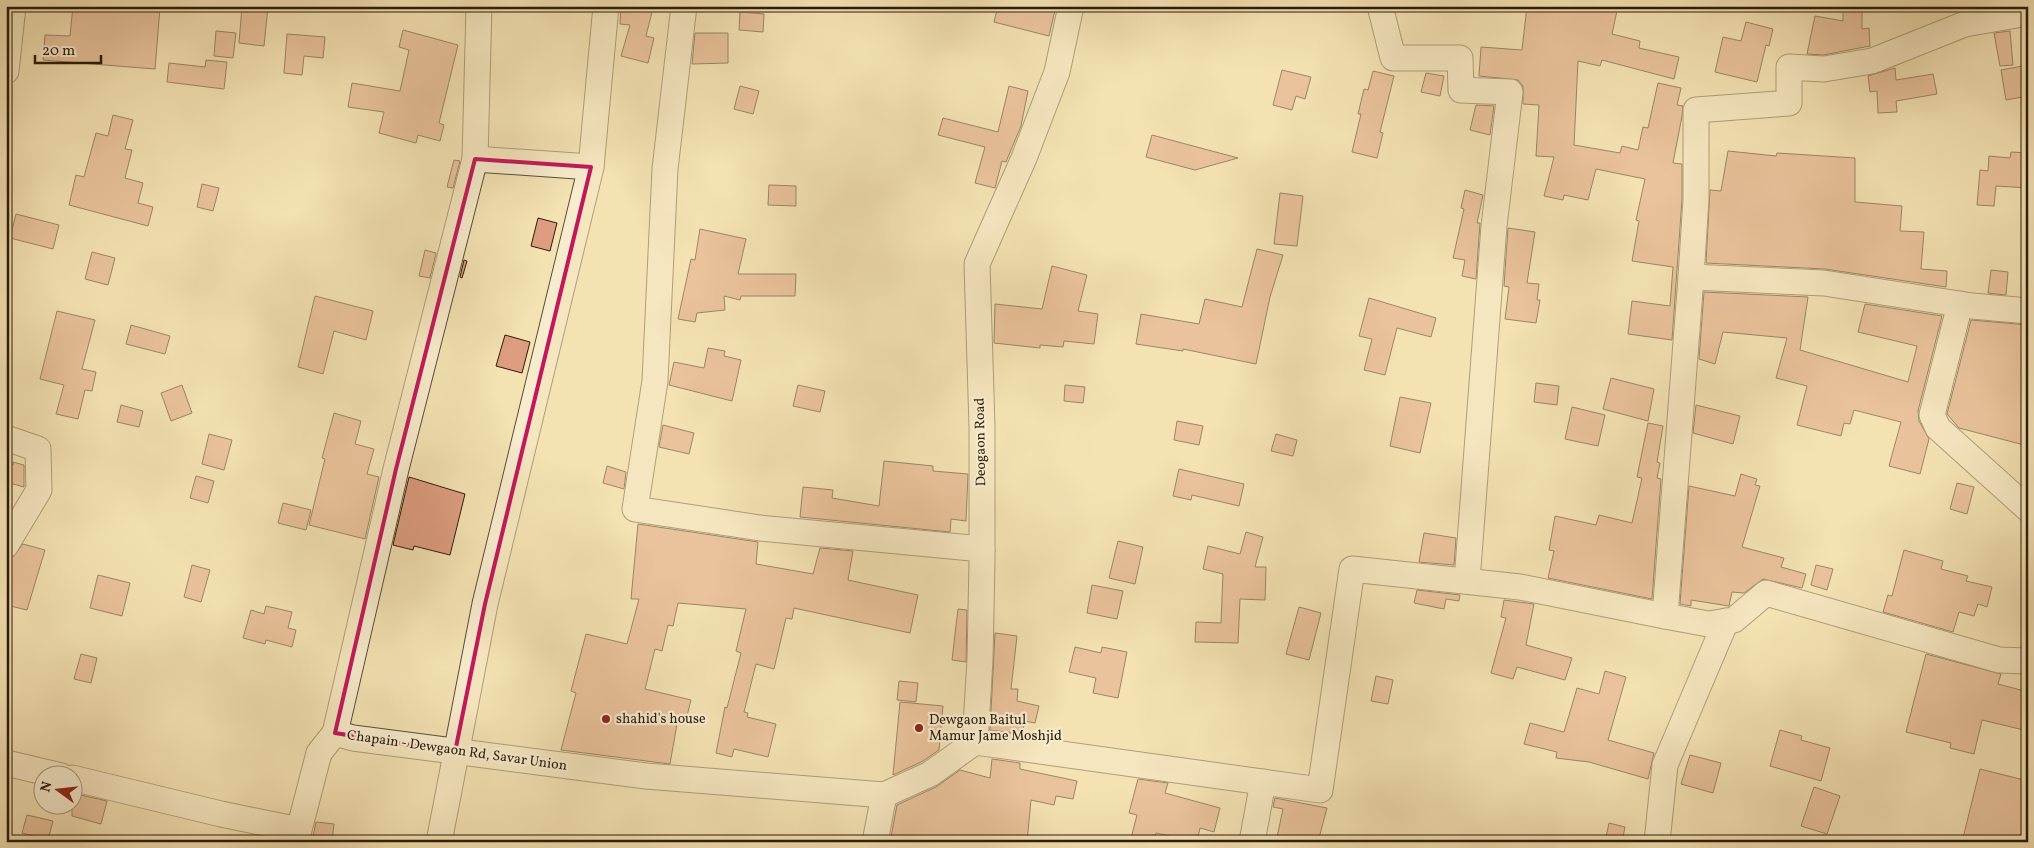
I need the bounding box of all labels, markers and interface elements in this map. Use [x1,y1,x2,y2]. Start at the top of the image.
scale bar [35,32,101,64]
text: 20 m [42,41,75,62]
street label: Deogaon Road [971,397,991,486]
place label: shahid's house [616,710,706,729]
place label: Dewgaon Baitul Mamur Jame Moshjid [929,711,1062,746]
marker: shahid's house [600,713,612,725]
marker: Dewgaon Baitul Mamur Jame Moshjid [913,722,925,734]
street label: Chapain - Dewgaon Rd, Savar Union [346,726,568,776]
north arrow [32,766,82,816]
text: N [36,780,57,794]

